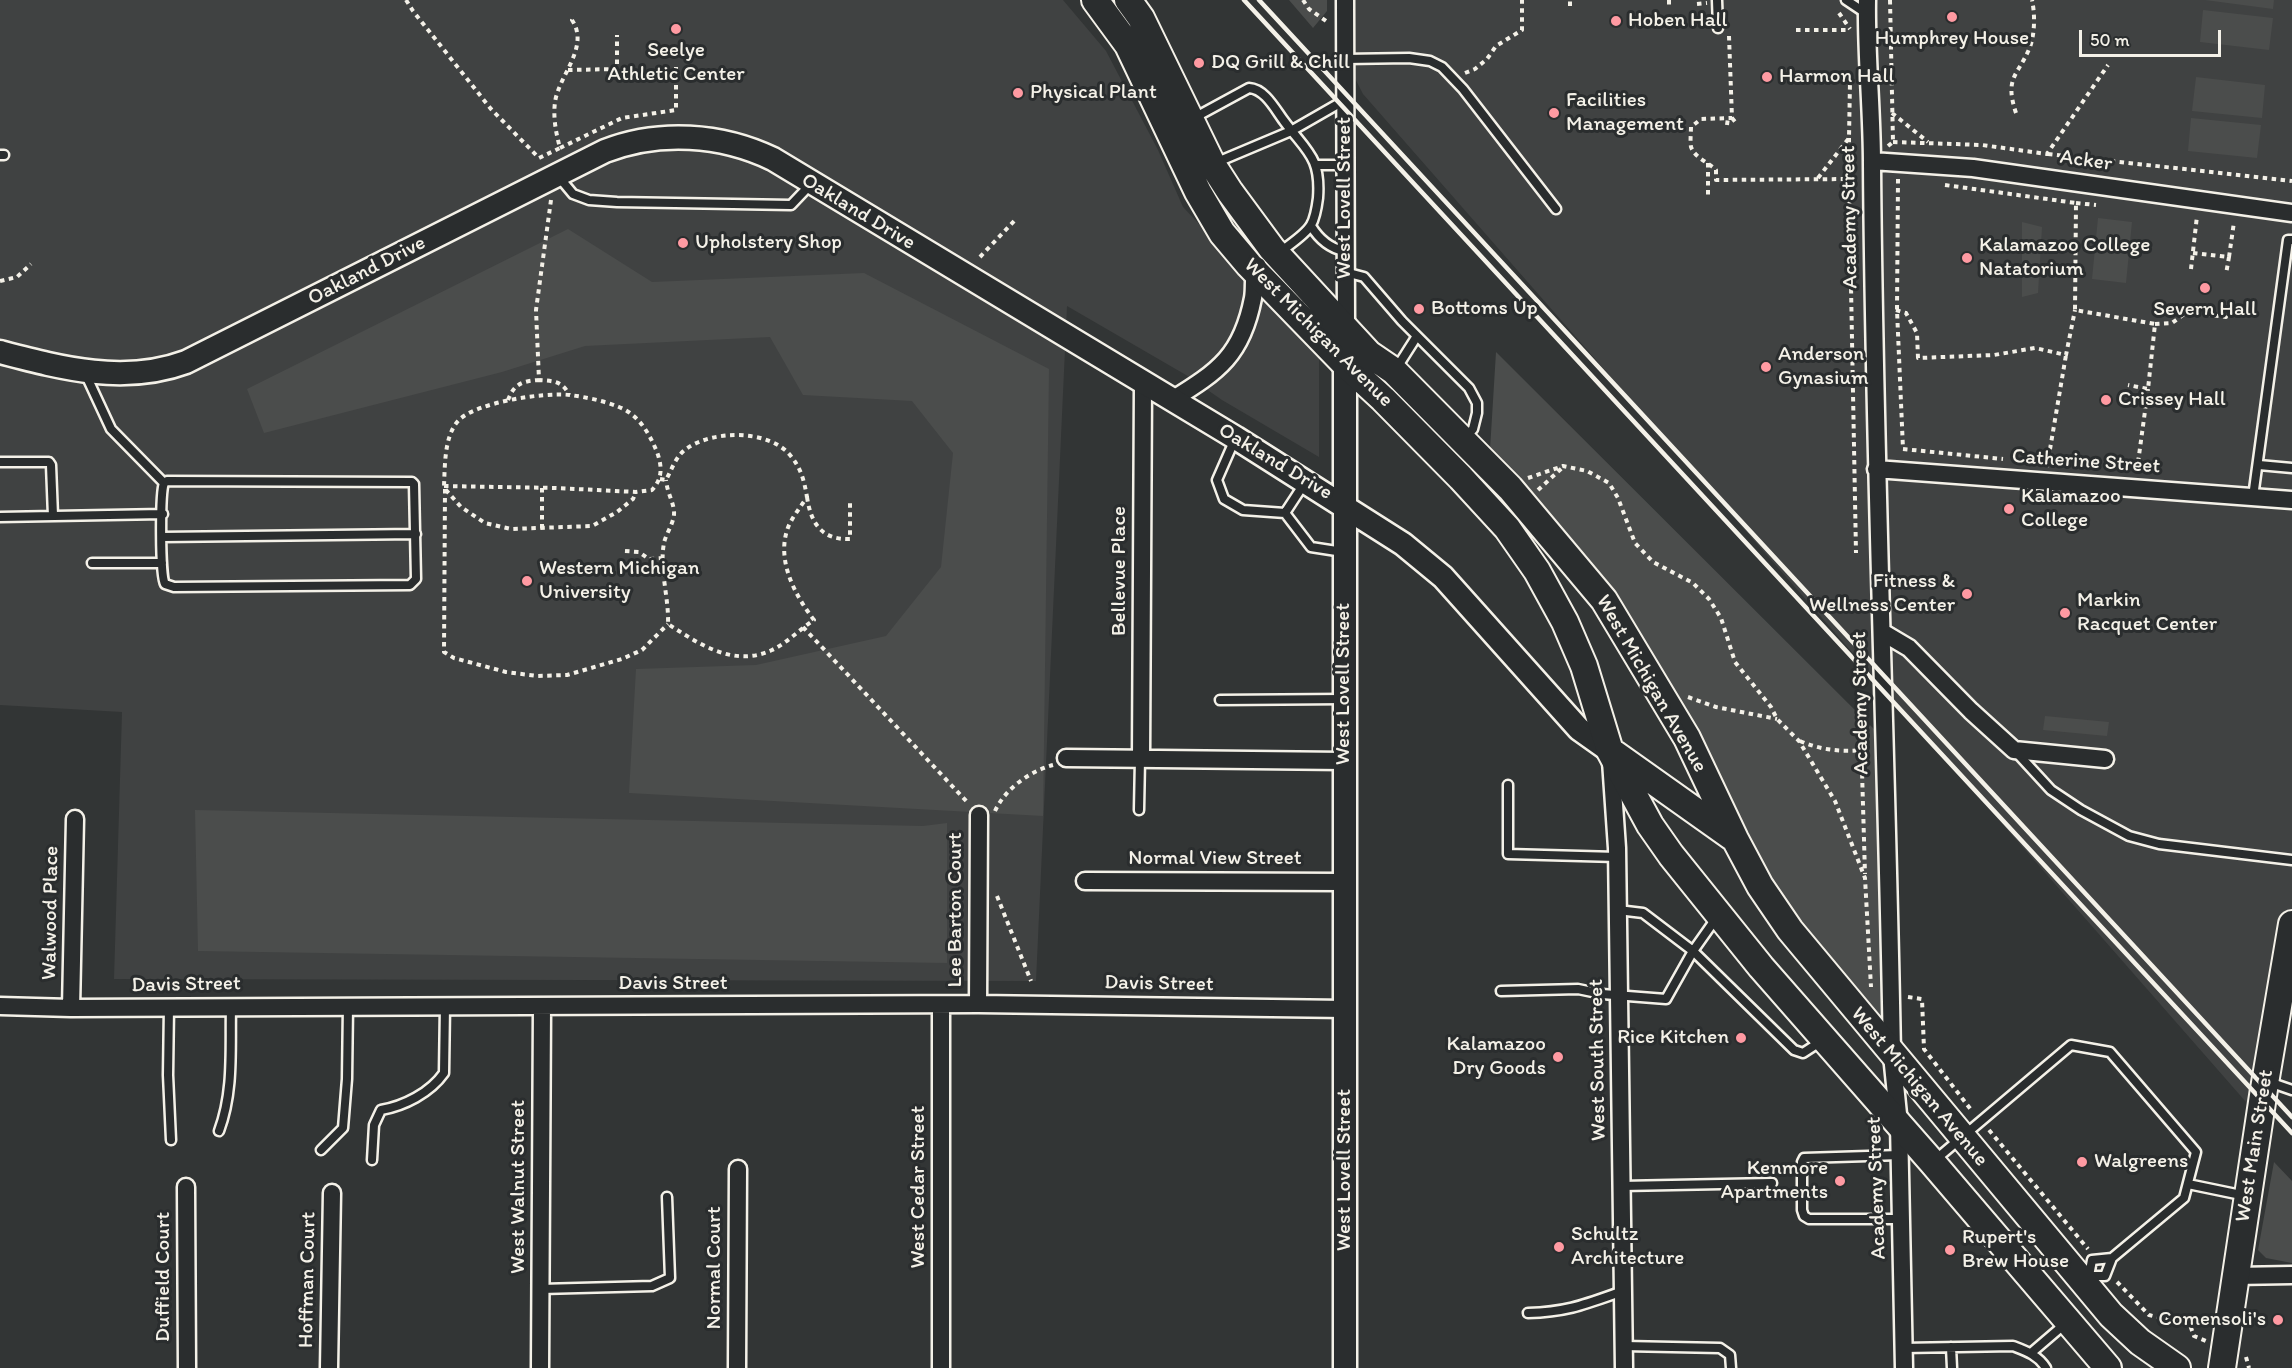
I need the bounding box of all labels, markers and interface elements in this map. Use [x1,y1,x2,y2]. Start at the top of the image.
place label: Hoben Hall [1628,8,1727,34]
marker: Humphrey House [1945,10,1959,24]
marker: Hoben Hall [1609,14,1623,28]
scale bar [2082,18,2224,56]
marker: Seelye Athletic Center [669,22,683,36]
place label: Humphrey House [1875,26,2029,52]
text: 50 m [2090,29,2130,51]
place label: Seelye Athletic Center [607,38,745,88]
place label: DQ Grill & Chill [1211,50,1350,76]
marker: DQ Grill & Chill [1192,56,1206,70]
place label: Harmon Hall [1779,64,1894,90]
marker: Harmon Hall [1760,70,1774,84]
place label: Physical Plant [1030,80,1157,106]
marker: Physical Plant [1011,86,1025,100]
place label: Facilities Management [1566,88,1684,138]
marker: Facilities Management [1547,106,1561,120]
street label: West Lovell Street [1332,117,1358,279]
street label: Academy Street [1836,145,1864,289]
street label: Acker [2058,145,2114,177]
street label: Oakland Drive [796,168,920,256]
place label: Upholstery Shop [695,230,842,256]
street label: Oakland Drive [304,231,430,311]
place label: Kalamazoo College Natatorium [1979,233,2150,283]
marker: Upholstery Shop [676,236,690,250]
marker: Kalamazoo College Natatorium [1960,251,1974,265]
street label: West Michigan Avenue [1238,253,1398,413]
marker: Severn Hall [2198,281,2212,295]
place label: Bottoms Up [1431,296,1538,322]
place label: Severn Hall [2153,297,2257,323]
marker: Bottoms Up [1412,302,1426,316]
place label: Anderson Gynasium [1778,342,1869,392]
marker: Anderson Gynasium [1759,360,1773,374]
place label: Crissey Hall [2118,387,2226,413]
marker: Crissey Hall [2099,393,2113,407]
street label: Oakland Drive [1213,418,1337,506]
street label: Catherine Street [2011,444,2161,480]
place label: Kalamazoo College [2021,484,2121,534]
marker: Kalamazoo College [2002,502,2016,516]
street label: Bellevue Place [1107,506,1133,636]
place label: Western Michigan University [539,556,700,606]
place label: Fitness & Wellness Center [1809,569,1955,619]
marker: Western Michigan University [520,574,534,588]
marker: Fitness & Wellness Center [1960,587,1974,601]
place label: Markin Racquet Center [2077,588,2217,638]
street label: West Michigan Avenue [1590,591,1712,777]
street label: West Lovell Street [1331,603,1357,765]
marker: Markin Racquet Center [2058,606,2072,620]
street label: Academy Street [1847,631,1875,775]
street label: Lee Barton Court [943,832,969,988]
street label: Walwood Place [37,846,65,980]
street label: Normal View Street [1128,846,1302,872]
street label: Davis Street [1104,970,1214,998]
street label: Davis Street [131,971,241,999]
street label: Davis Street [618,971,728,997]
street label: West South Street [1584,979,1612,1141]
street label: West Michigan Avenue [1845,1002,1993,1172]
place label: Rice Kitchen [1617,1025,1729,1051]
marker: Rice Kitchen [1734,1031,1748,1045]
place label: Kalamazoo Dry Goods [1446,1032,1546,1082]
marker: Kalamazoo Dry Goods [1551,1050,1565,1064]
street label: West Main Street [2231,1068,2279,1224]
street label: West Lovell Street [1332,1089,1358,1251]
street label: West Walnut Street [506,1100,532,1274]
street label: West Cedar Street [906,1106,932,1268]
street label: Academy Street [1862,1116,1892,1260]
place label: Walgreens [2094,1149,2188,1175]
marker: Walgreens [2075,1155,2089,1169]
place label: Kenmore Apartments [1721,1156,1828,1206]
marker: Kenmore Apartments [1833,1174,1847,1188]
street label: Normal Court [702,1206,728,1330]
street label: Duffield Court [151,1212,177,1342]
street label: Hoffman Court [294,1212,322,1348]
place label: Schultz Architecture [1571,1222,1684,1272]
place label: Rupert's Brew House [1962,1225,2069,1275]
marker: Schultz Architecture [1552,1240,1566,1254]
marker: Rupert's Brew House [1943,1243,1957,1257]
place label: Comensoli's [2158,1307,2266,1333]
marker: Comensoli's [2271,1313,2285,1327]

